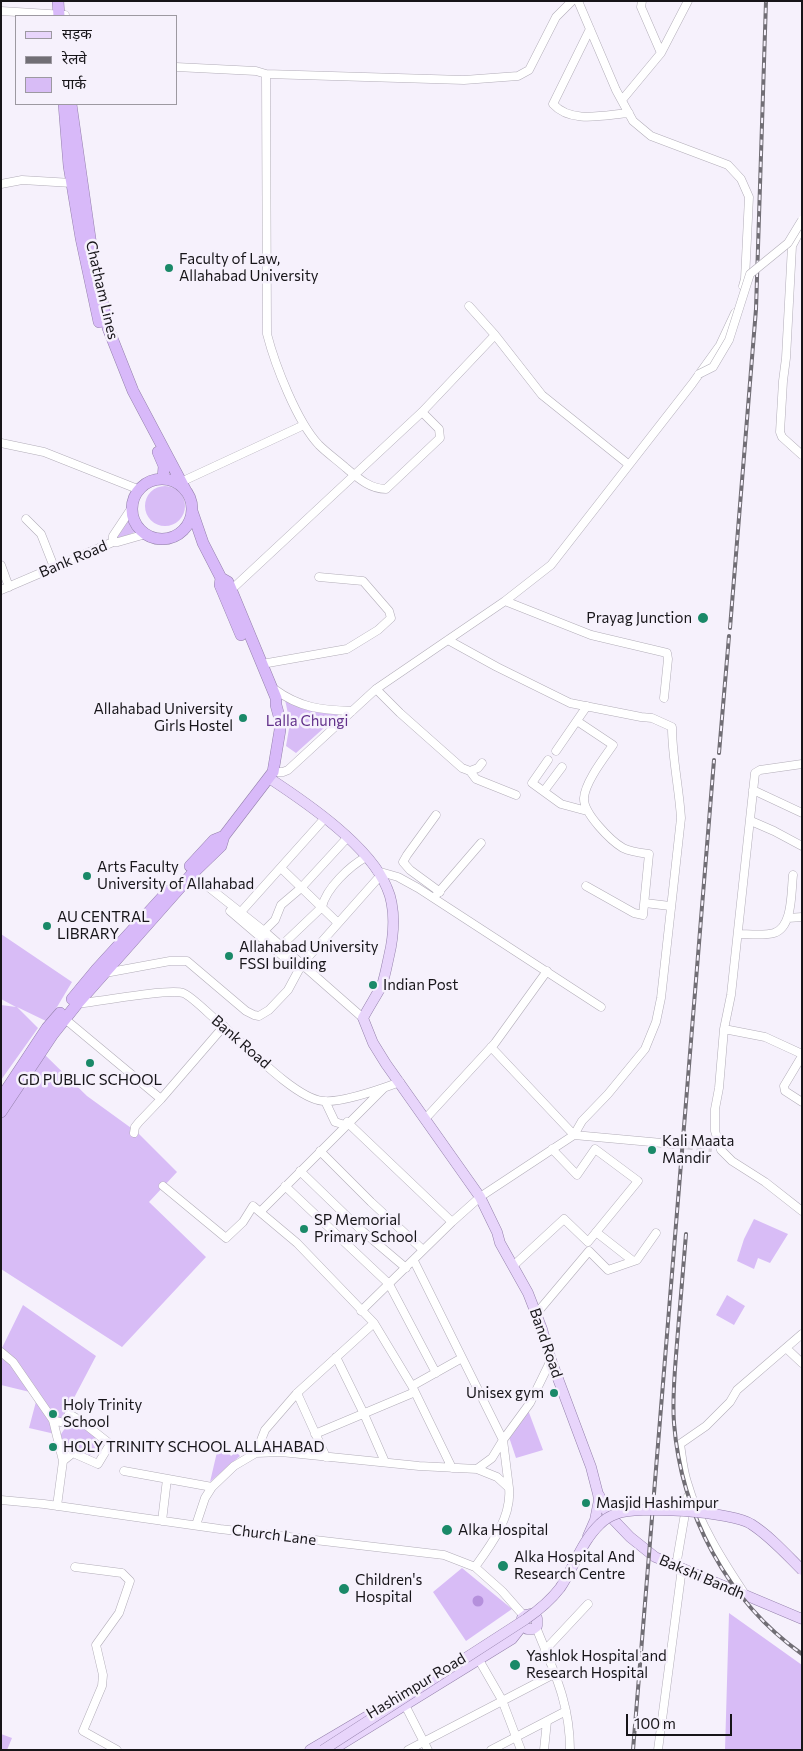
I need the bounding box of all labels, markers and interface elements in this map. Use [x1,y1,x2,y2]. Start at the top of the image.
legend [15,15,178,105]
text: सड़क [62,24,92,42]
text: रेलवे [62,49,87,67]
text: पार्क [62,74,86,92]
street label: Chatham Lines [82,239,122,341]
place label: Faculty of Law, Allahabad University [179,250,319,285]
marker: Faculty of Law, Allahabad University [163,262,175,274]
street label: Bank Road [36,537,110,581]
place label: Prayag Junction [586,609,692,627]
marker: Prayag Junction [696,611,710,625]
place label: Allahabad University Girls Hostel [93,700,233,735]
marker: Allahabad University Girls Hostel [237,712,249,724]
park label: Lalla Chungi [266,712,348,730]
place label: Arts Faculty University of Allahabad [97,858,254,893]
marker: Arts Faculty University of Allahabad [81,870,93,882]
place label: AU CENTRAL LIBRARY [57,908,150,943]
marker: AU CENTRAL LIBRARY [41,920,53,932]
place label: Allahabad University FSSI building [239,938,379,973]
marker: Allahabad University FSSI building [223,950,235,962]
place label: Indian Post [383,976,459,994]
marker: Indian Post [367,979,379,991]
street label: Bank Road [208,1012,274,1072]
marker: GD PUBLIC SCHOOL [84,1057,96,1069]
place label: GD PUBLIC SCHOOL [18,1071,162,1089]
place label: Kali Maata Mandir [662,1132,734,1167]
marker: Kali Maata Mandir [646,1144,658,1156]
place label: SP Memorial Primary School [314,1211,417,1246]
marker: SP Memorial Primary School [298,1223,310,1235]
street label: Band Road [526,1306,566,1380]
place label: Unisex gym [466,1384,544,1402]
marker: Unisex gym [548,1387,560,1399]
place label: Holy Trinity School [63,1396,142,1431]
marker: Holy Trinity School [47,1408,59,1420]
place label: HOLY TRINITY SCHOOL ALLAHABAD [63,1438,325,1456]
marker: HOLY TRINITY SCHOOL ALLAHABAD [47,1441,59,1453]
place label: Masjid Hashimpur [596,1494,719,1512]
marker: Masjid Hashimpur [580,1497,592,1509]
street label: Church Lane [231,1521,317,1549]
place label: Alka Hospital [458,1521,548,1539]
marker: Alka Hospital [440,1523,454,1537]
place label: Alka Hospital And Research Centre [514,1548,635,1583]
street label: Bakshi Bandh [657,1551,747,1603]
marker: Alka Hospital And Research Centre [496,1559,510,1573]
place label: Children's Hospital [355,1571,422,1606]
marker: Children's Hospital [337,1582,351,1596]
place label: Yashlok Hospital and Research Hospital [526,1647,667,1682]
street label: Hashimpur Road [363,1649,469,1723]
marker: Yashlok Hospital and Research Hospital [508,1658,522,1672]
scale bar [628,1704,734,1736]
text: 100 m [634,1714,676,1732]

